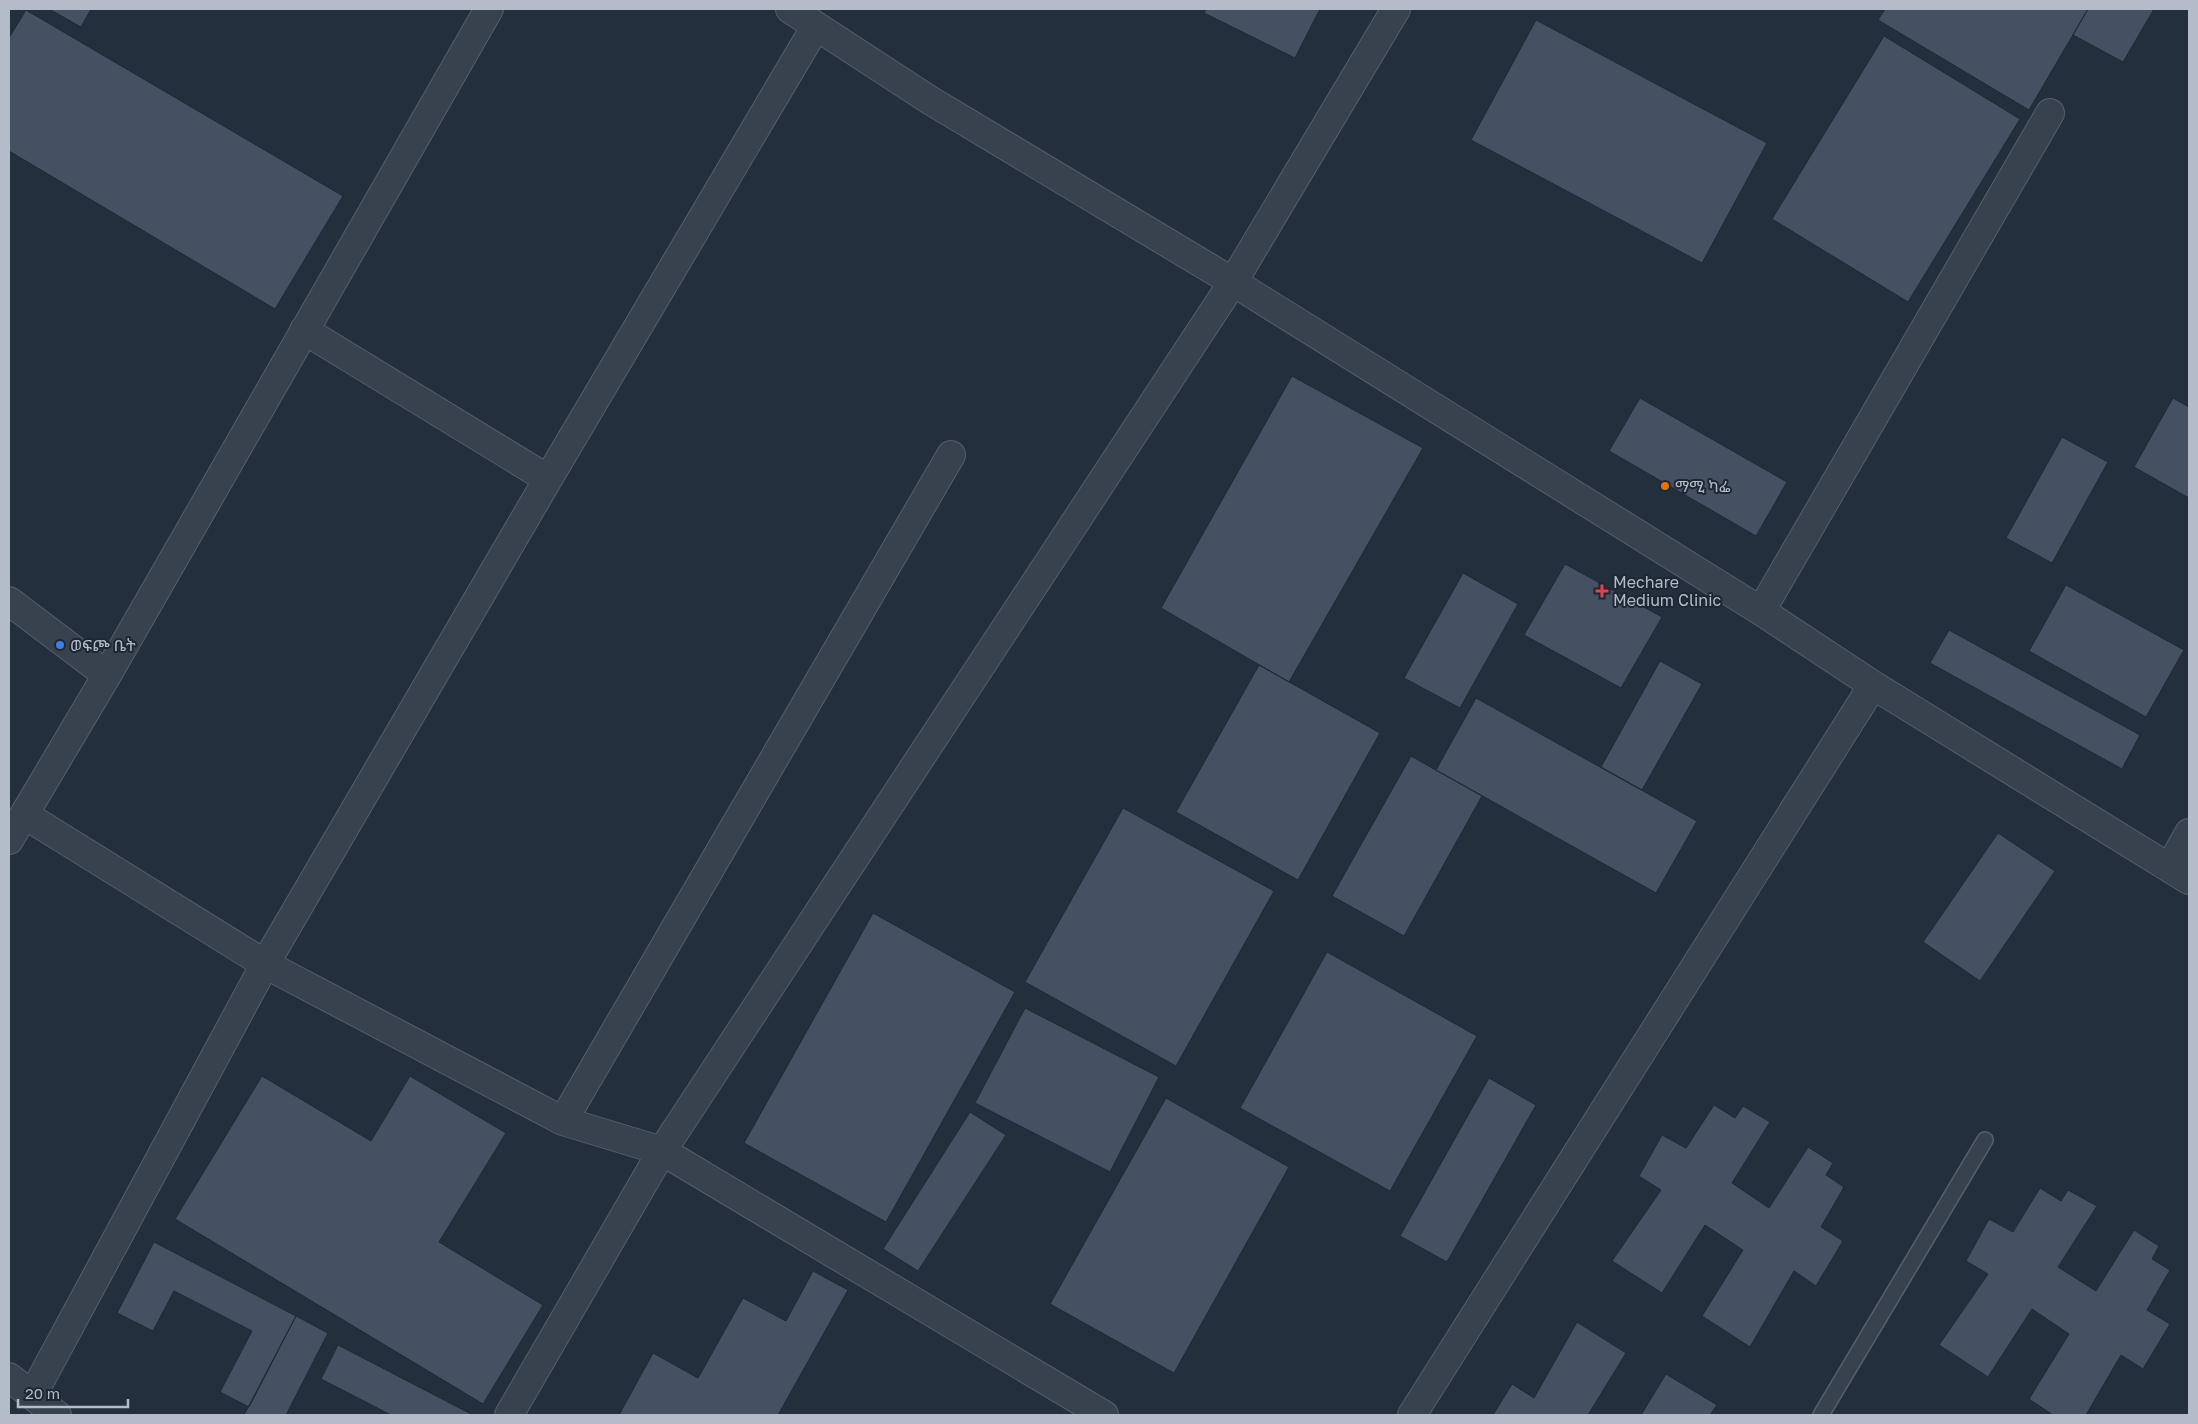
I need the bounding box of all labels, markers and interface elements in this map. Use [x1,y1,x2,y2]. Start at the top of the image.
place label: ማሚ ካፌ [1675,476,1731,496]
marker: ማሚ ካፌ [1659,480,1671,492]
place label: Mechare Medium Clinic [1613,572,1721,610]
marker: Mechare Medium Clinic [1595,584,1609,598]
place label: ወፍጮ ቤት [70,635,136,655]
marker: ወፍጮ ቤት [54,639,66,651]
scale bar [18,1376,128,1408]
text: 20 m [25,1384,60,1402]

